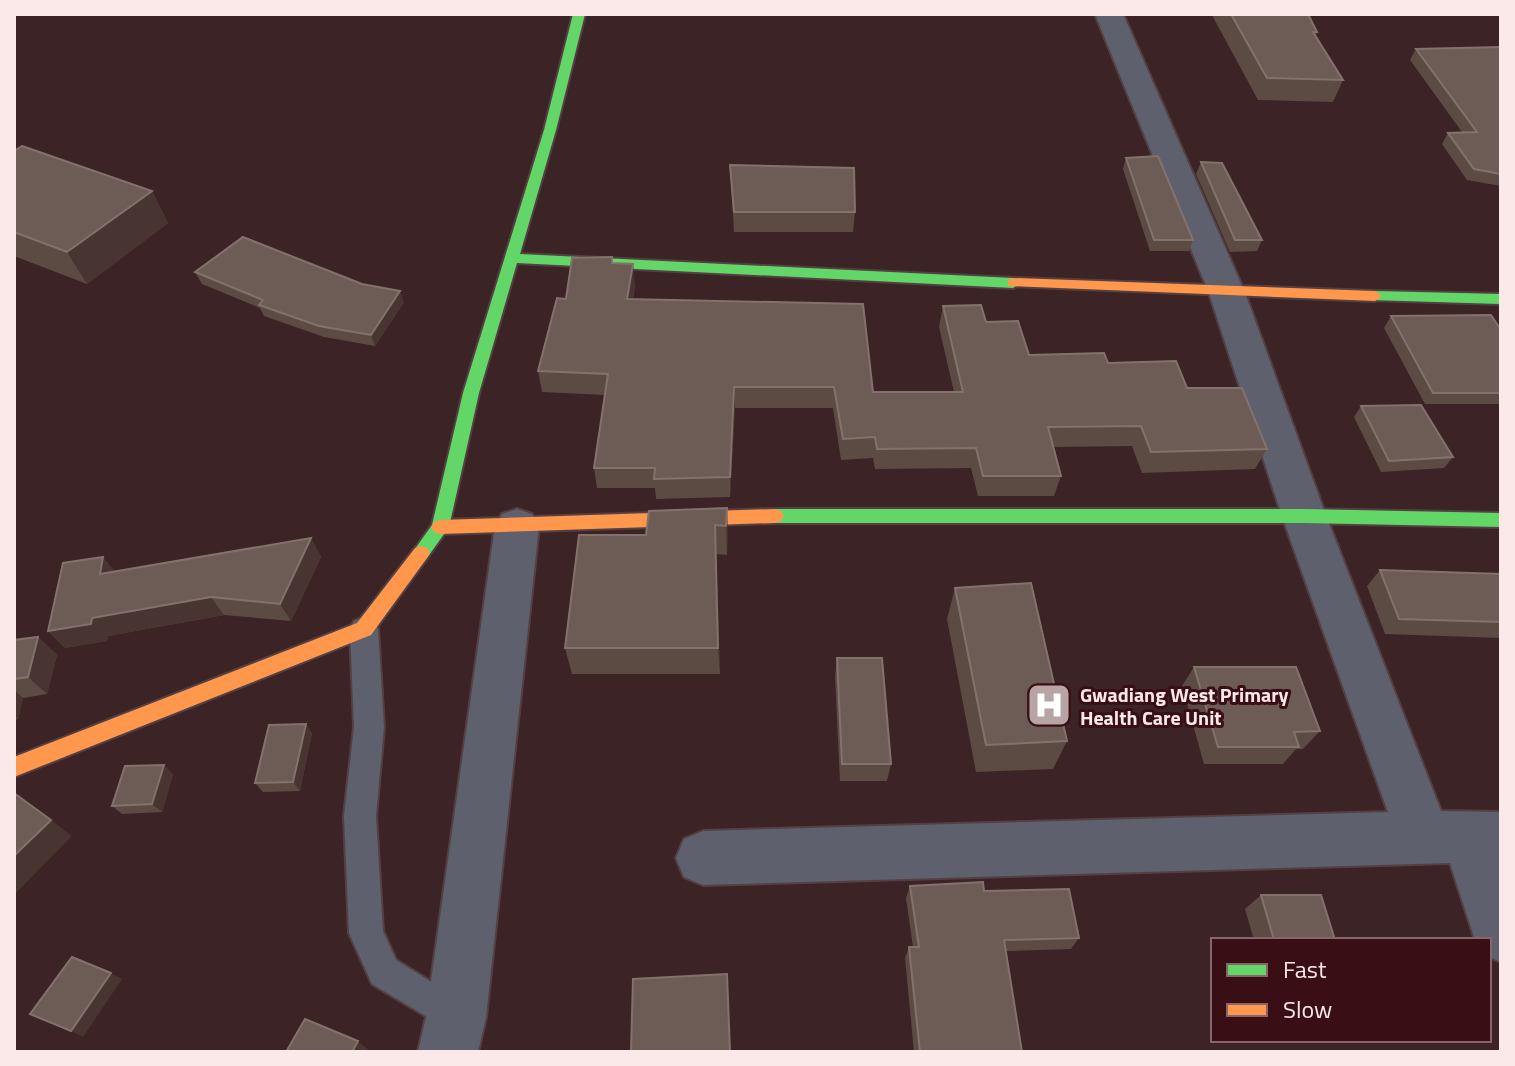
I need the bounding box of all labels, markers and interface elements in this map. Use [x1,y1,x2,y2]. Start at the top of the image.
place label: Gwadiang West Primary Health Care Unit [1080,679,1289,733]
hospital icon: Gwadiang West Primary Health Care Unit [1025,681,1073,729]
legend [1211,938,1491,1042]
text: Fast [1283,951,1327,987]
text: Slow [1283,991,1332,1027]

